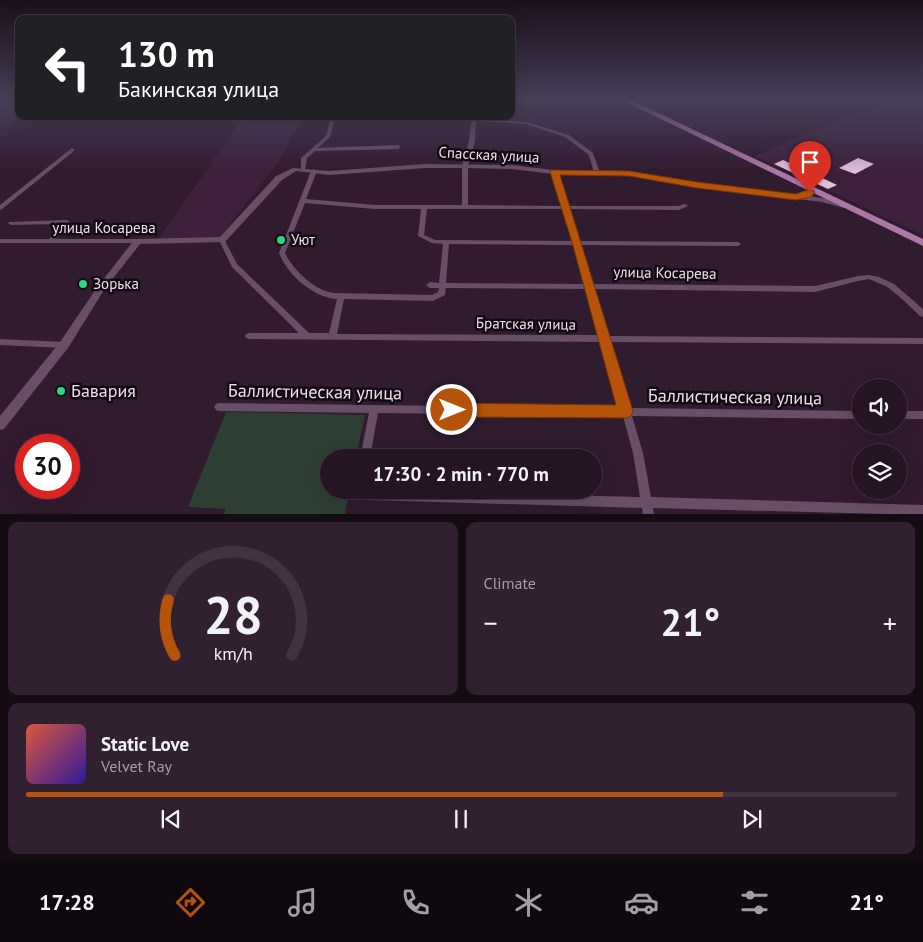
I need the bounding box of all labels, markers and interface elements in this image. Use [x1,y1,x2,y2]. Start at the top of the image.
text: 130 m [118,31,215,77]
icon: left [35,35,100,100]
text: Бакинская улица [118,75,279,103]
pin [789,141,831,192]
street label: Спасская улица [438,142,540,167]
icon: arrive [796,148,824,176]
street label: улица Косарева [52,218,156,237]
place label: Уют [291,230,315,249]
marker: Уют [275,234,287,246]
street label: улица Косарева [613,262,717,283]
place label: Зорька [93,274,139,293]
marker: Зорька [77,278,89,290]
street label: Братская улица [476,313,576,334]
street label: Баллистическая улица [228,378,402,405]
place label: Бавария [71,379,136,402]
map controls [852,379,907,499]
button: sound [852,379,907,434]
position arrow [425,383,477,435]
street label: Баллистическая улица [648,383,822,410]
marker: Бавария [55,385,67,397]
speed limit sign: 30 [15,434,80,499]
button: layers [852,444,907,499]
text: 17:30 · 2 min · 770 m [373,462,549,486]
text: Climate [484,573,536,593]
text: 28 [203,581,262,648]
text: 21° [660,597,720,646]
text: − [484,604,498,641]
text: + [883,604,897,641]
text: km/h [213,642,252,665]
text: Static Love [101,732,189,756]
text: Velvet Ray [101,756,172,776]
icon: previous [157,805,185,833]
icon: pause [447,805,475,833]
icon: next [738,805,766,833]
icon: directions [173,885,208,920]
icon: music [285,885,320,920]
icon: phone [398,885,433,920]
icon: climate [511,885,546,920]
icon: car [624,885,659,920]
icon: filters [737,885,772,920]
text: 17:28 [39,888,95,916]
text: 21° [849,888,884,916]

